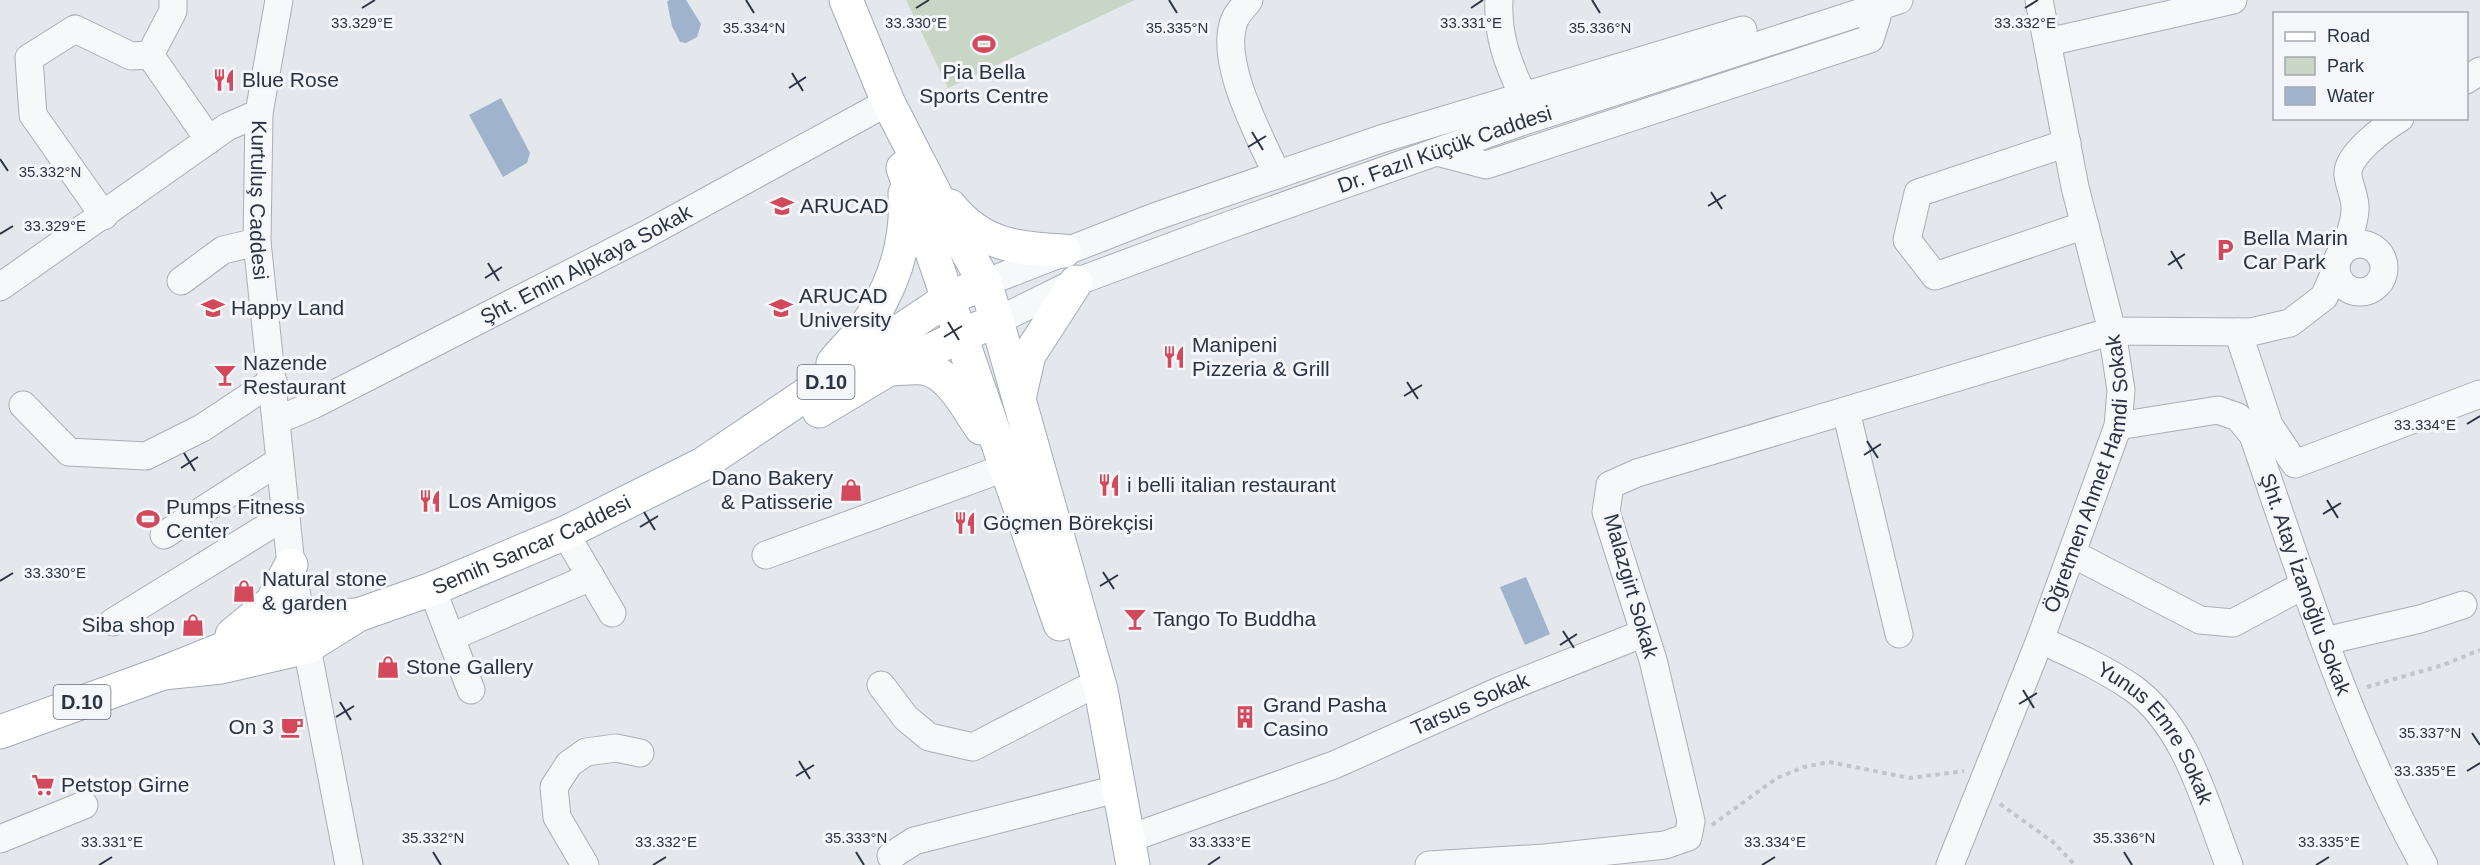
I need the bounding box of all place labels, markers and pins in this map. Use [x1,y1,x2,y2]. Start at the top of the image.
sports icon: Pia Bella Sports Centre [971,31,997,57]
place label: Pia Bella Sports Centre [919,60,1049,107]
restaurant icon: Blue Rose [211,67,237,93]
place label: Blue Rose [242,68,339,91]
school or university icon: ARUCAD [769,193,795,219]
place label: ARUCAD [800,194,889,217]
place label: Bella Marin Car Park [2243,226,2348,273]
parking icon: Bella Marin Car Park [2212,237,2238,263]
place label: ARUCAD University [799,284,892,331]
school or university icon: Happy Land [200,295,226,321]
school or university icon: ARUCAD University [768,295,794,321]
place label: Happy Land [231,296,344,319]
place label: Manipeni Pizzeria & Grill [1192,333,1330,380]
restaurant icon: Manipeni Pizzeria & Grill [1161,344,1187,370]
place label: Nazende Restaurant [243,351,346,398]
bar icon: Nazende Restaurant [212,362,238,388]
place label: Dano Bakery & Patisserie [712,466,833,513]
restaurant icon: i belli italian restaurant [1096,472,1122,498]
place label: i belli italian restaurant [1127,473,1336,496]
shop icon: Dano Bakery & Patisserie [838,477,864,503]
restaurant icon: Los Amigos [417,488,443,514]
place label: Los Amigos [448,489,557,512]
place label: Pumps Fitness Center [166,495,305,542]
sports icon: Pumps Fitness Center [135,506,161,532]
restaurant icon: Göçmen Börekçisi [952,510,978,536]
place label: Göçmen Börekçisi [983,511,1153,534]
place label: Natural stone & garden [262,567,387,614]
shop icon: Natural stone & garden [231,578,257,604]
bar icon: Tango To Buddha [1122,606,1148,632]
place label: Tango To Buddha [1153,607,1316,630]
shop icon: Siba shop [180,612,206,638]
place label: Siba shop [82,613,175,636]
shop icon: Stone Gallery [375,654,401,680]
place label: Stone Gallery [406,655,534,678]
place label: Grand Pasha Casino [1263,693,1387,740]
building icon: Grand Pasha Casino [1232,704,1258,730]
cafe icon: On 3 [279,714,305,740]
place label: On 3 [228,715,274,738]
supermarket icon: Petstop Girne [30,772,56,798]
place label: Petstop Girne [61,773,189,796]

